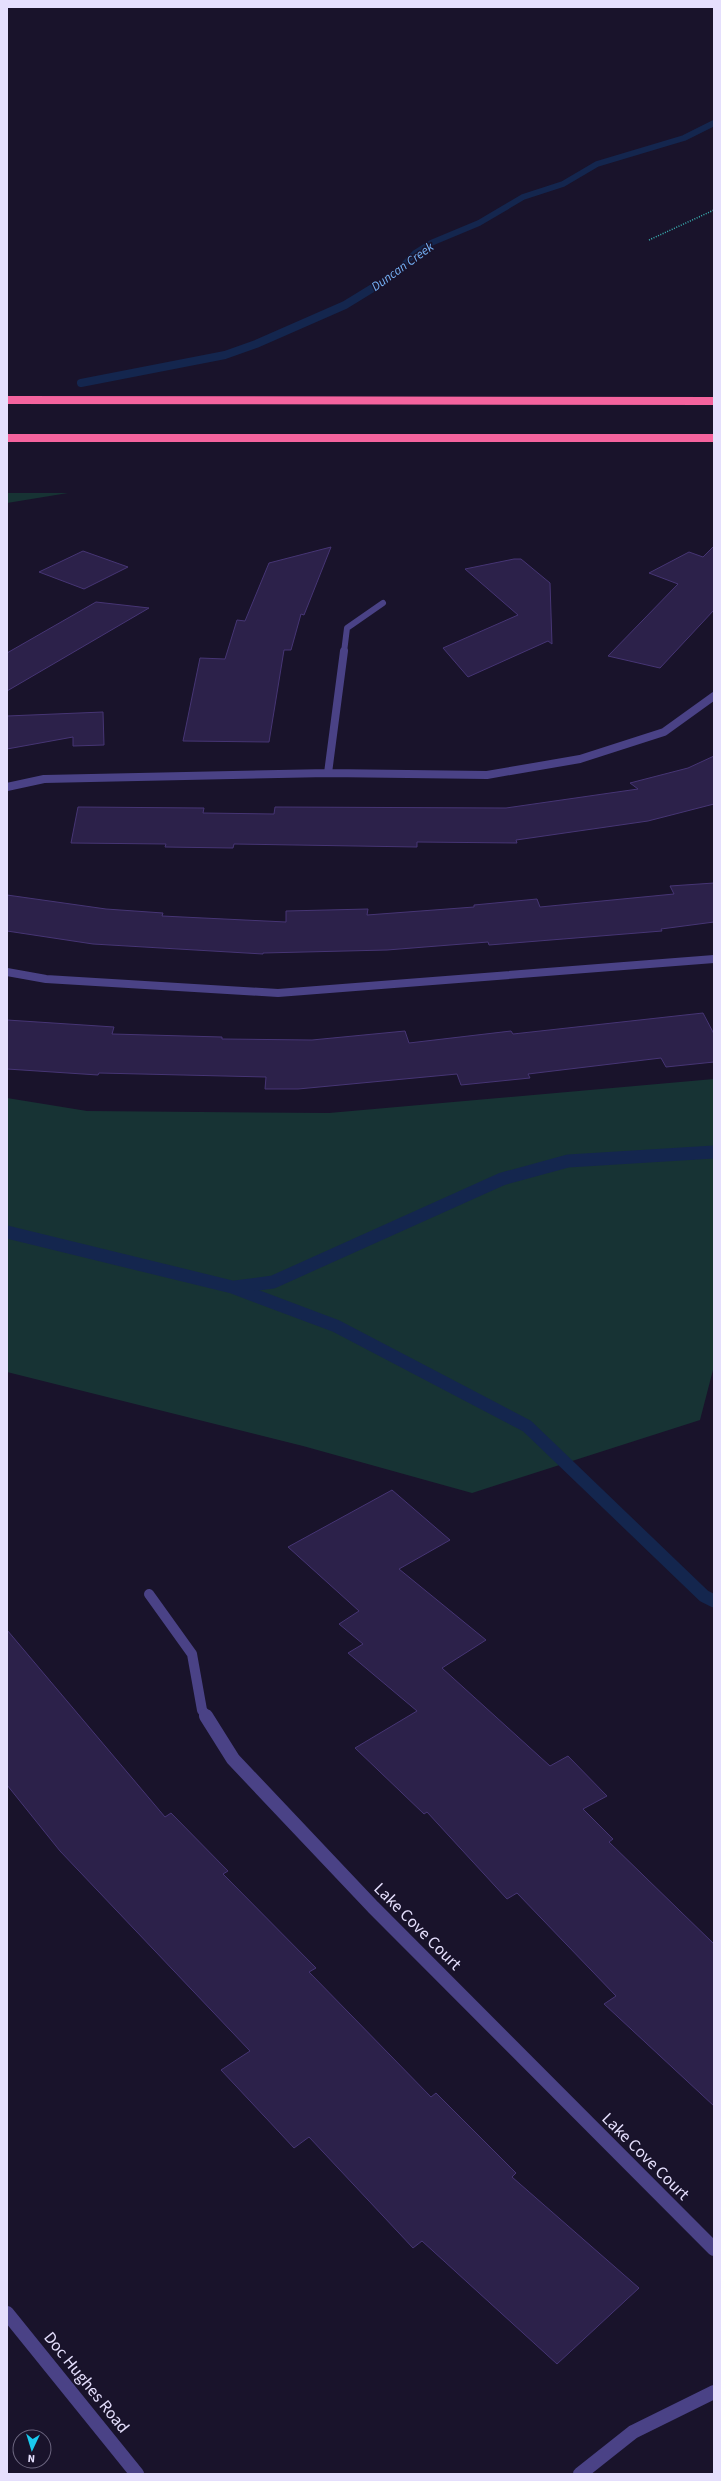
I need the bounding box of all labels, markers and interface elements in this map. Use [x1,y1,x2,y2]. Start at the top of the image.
water label: Duncan Creek [368,237,438,296]
street label: Lake Cove Court [368,1878,467,1976]
street label: Lake Cove Court [596,2108,695,2206]
street label: Doc Hughes Road [38,2327,135,2439]
north arrow [12,2429,52,2469]
text: N [27,2451,36,2466]

